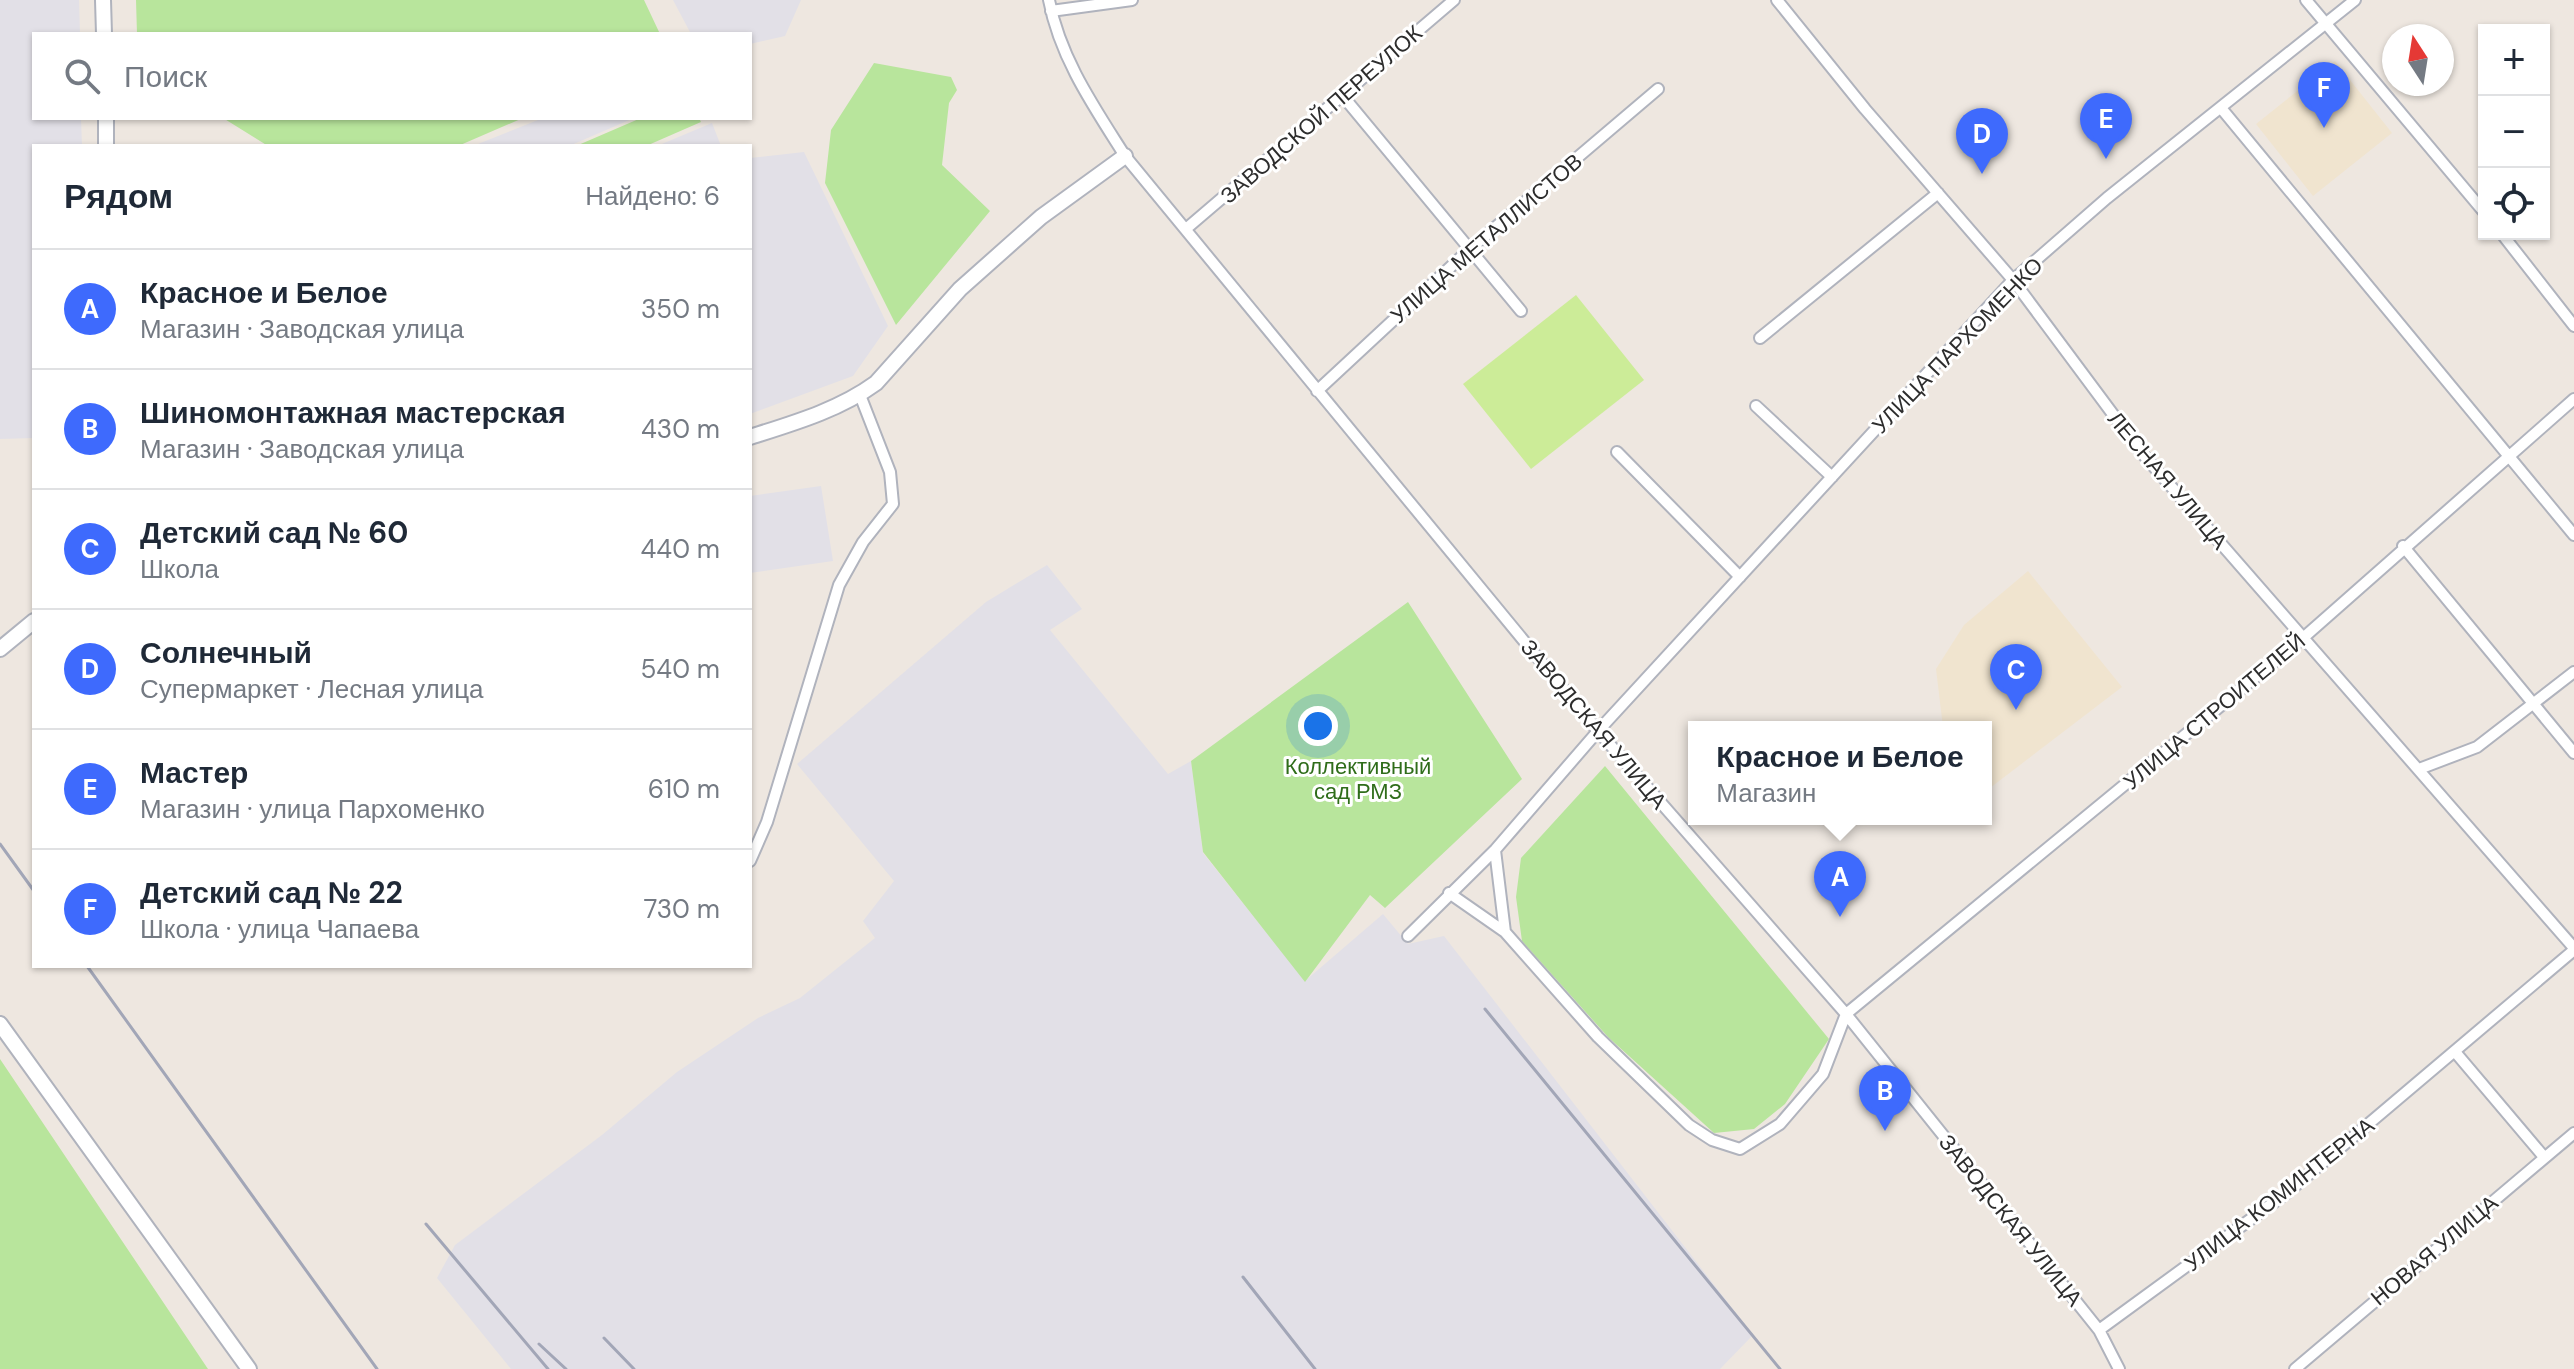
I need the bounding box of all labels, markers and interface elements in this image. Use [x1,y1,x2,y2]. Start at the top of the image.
street label: ЗАВОДСКОЙ ПЕРЕУЛОК [1214,19,1428,210]
north arrow [2382,24,2454,96]
map controls [2478,24,2550,240]
button: + [2478,24,2550,96]
search box [32,32,752,120]
icon: search [60,54,104,98]
text: Поиск [124,57,207,96]
pin: F [2298,62,2350,128]
pin: E [2080,93,2132,159]
button: − [2478,96,2550,168]
pin: D [1956,108,2008,174]
street label: УЛИЦА МЕТАЛЛИСТОВ [1384,147,1588,330]
button: locate [2478,168,2550,240]
text: Рядом [64,174,173,219]
text: Найдено: 6 [585,179,720,213]
street label: УЛИЦА ПАРХОМЕНКО [1866,251,2049,440]
text: Красное и Белое [140,273,388,312]
text: A [81,292,99,326]
text: 350 m [641,292,720,326]
text: Магазин · Заводская улица [140,312,464,346]
text: Шиномонтажная мастерская [140,393,566,432]
street label: ЛЕСНАЯ УЛИЦА [2101,405,2234,556]
text: B [82,412,98,446]
text: 430 m [641,412,720,446]
text: Магазин · Заводская улица [140,432,464,466]
text: Детский сад № 60 [140,513,408,552]
text: C [80,532,100,566]
text: 440 m [641,532,720,566]
text: Школа [140,552,219,586]
street label: УЛИЦА СТРОИТЕЛЕЙ [2117,627,2311,796]
text: Солнечный [140,633,312,672]
street label: ЗАВОДСКАЯ УЛИЦА [1514,633,1673,815]
pin: C [1990,644,2042,710]
text: D [81,652,99,686]
text: 540 m [640,652,720,686]
text: Супермаркет · Лесная улица [140,672,484,706]
your location [1298,706,1338,746]
popup [1688,721,1992,825]
text: Красное и Белое [1716,737,1964,776]
park label: Коллективный сад РМЗ [1285,752,1431,806]
text: Мастер [140,753,248,792]
text: E [82,772,98,806]
text: 610 m [648,772,720,806]
text: Магазин [1716,776,1816,810]
text: Магазин · улица Пархоменко [140,792,485,826]
pin: A [1814,851,1866,917]
text: Детский сад № 22 [140,873,403,912]
text: F [83,892,97,926]
text: 730 m [644,892,720,926]
text: Школа · улица Чапаева [140,912,419,946]
pin: B [1859,1065,1911,1131]
street label: УЛИЦА КОМИНТЕРНА [2178,1111,2380,1278]
street label: ЗАВОДСКАЯ УЛИЦА [1932,1128,2089,1312]
street label: НОВАЯ УЛИЦА [2365,1188,2504,1312]

